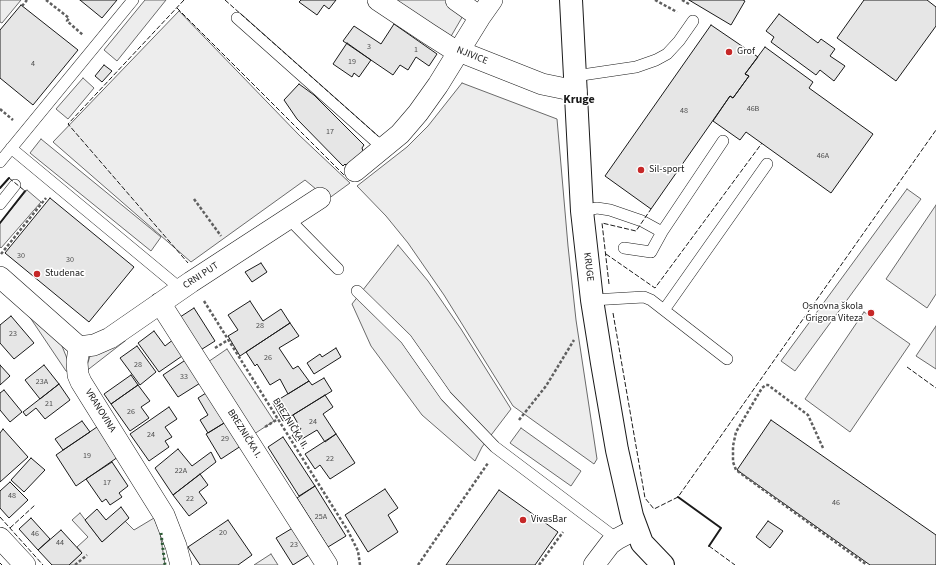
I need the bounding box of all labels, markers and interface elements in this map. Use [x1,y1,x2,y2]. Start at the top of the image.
house number: 3 [367,42,371,52]
street label: NJIVICE [455,44,489,68]
house number: 1 [414,45,418,55]
place label: Grof [737,46,755,58]
marker: Grof [724,47,734,57]
house number: 19 [348,57,356,67]
house number: 4 [31,59,35,69]
district label: Kruge [563,93,595,107]
house number: 46B [747,104,759,114]
house number: 48 [680,106,688,116]
house number: 17 [326,127,334,137]
house number: 46A [817,151,829,161]
place label: Sil-sport [649,164,684,176]
marker: Sil-sport [636,165,646,175]
house number: 30 [17,251,25,261]
street label: KRUGE [580,252,596,282]
house number: 30 [66,255,74,265]
street label: CRNI PUT [181,260,221,292]
place label: Studenac [45,268,85,280]
marker: Studenac [32,269,42,279]
place label: Osnovna škola Grigora Viteza [802,301,863,324]
marker: Osnovna škola Grigora Viteza [866,308,876,318]
house number: 28 [256,321,264,331]
house number: 23 [9,329,17,339]
house number: 26 [264,353,272,363]
house number: 28 [134,360,142,370]
house number: 33 [180,372,188,382]
house number: 23A [36,377,48,387]
street label: VRANOVINA [82,387,118,435]
street label: BREZNIČKA II. [270,396,310,452]
house number: 21 [45,399,53,409]
house number: 26 [127,407,135,417]
street label: BREZNIČKA I. [224,407,264,461]
house number: 24 [309,417,317,427]
house number: 24 [147,430,155,440]
house number: 29 [221,434,229,444]
house number: 19 [83,451,91,461]
house number: 22 [326,454,334,464]
house number: 22A [175,466,187,476]
house number: 17 [103,478,111,488]
house number: 48 [8,491,16,501]
house number: 22 [186,494,194,504]
house number: 46 [832,498,840,508]
house number: 25A [315,512,327,522]
place label: VivasBar [531,514,567,526]
marker: VivasBar [518,515,528,525]
house number: 20 [219,528,227,538]
house number: 46 [31,529,39,539]
house number: 44 [56,538,64,548]
house number: 23 [290,540,298,550]

